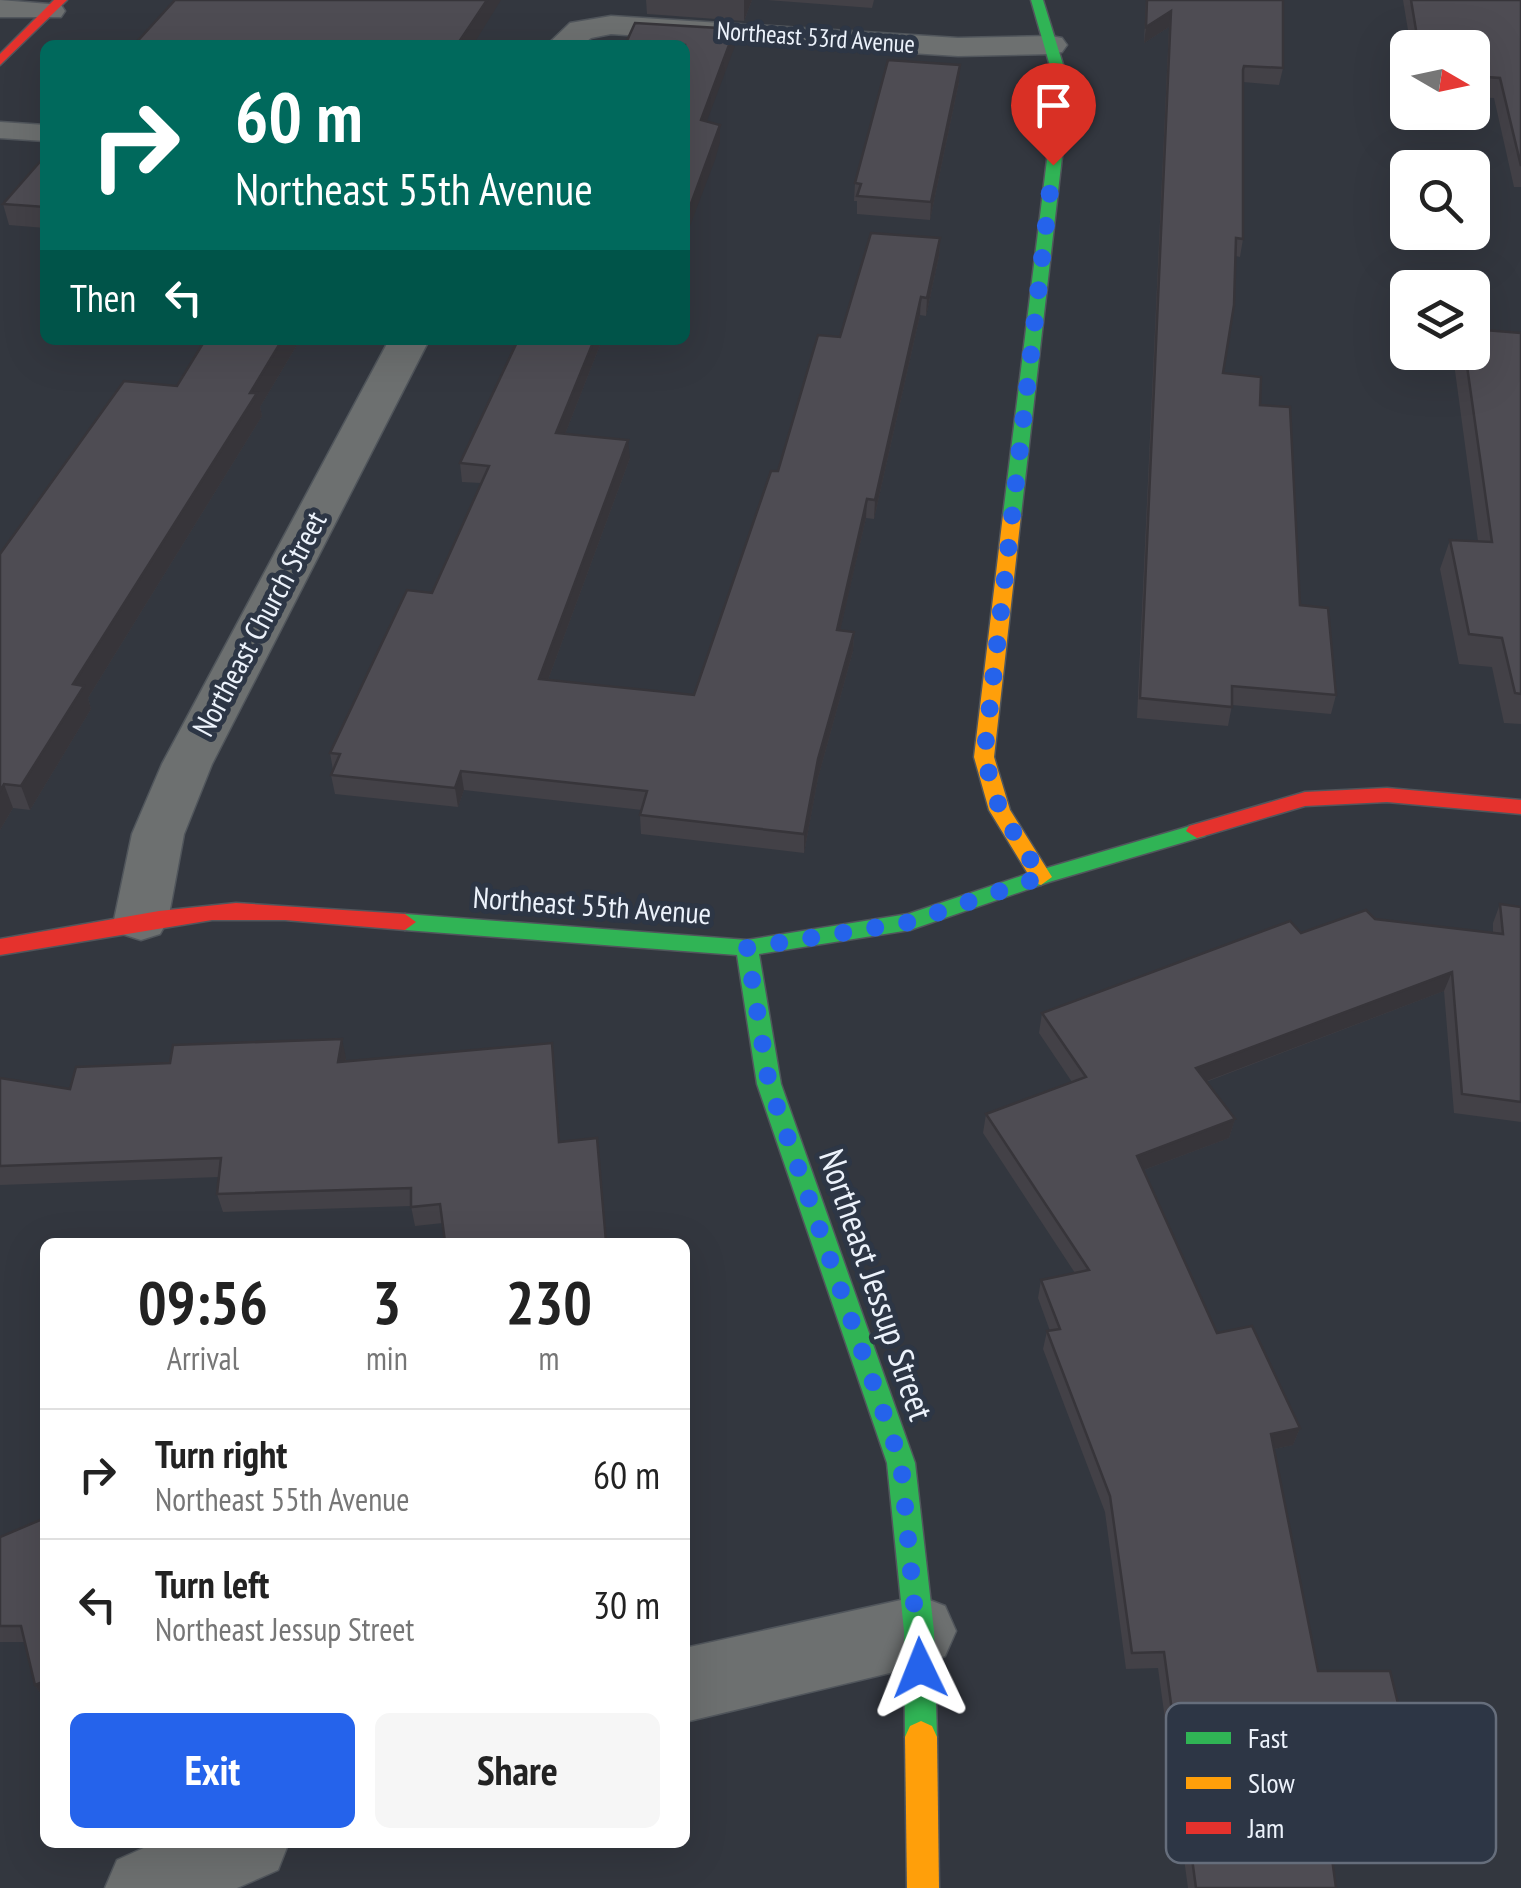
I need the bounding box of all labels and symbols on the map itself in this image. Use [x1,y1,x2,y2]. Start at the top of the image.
street label: Northeast 53rd Avenue [716,14,916,60]
north arrow [1390,30,1490,130]
pin [1011,63,1096,166]
street label: Northeast Church Street [183,503,335,742]
street label: Northeast 55th Avenue [472,877,712,932]
street label: Northeast Jessup Street [809,1143,945,1427]
position arrow [868,1616,972,1720]
legend [1166,1703,1496,1863]
text: Fast [1248,1719,1288,1756]
text: Slow [1248,1764,1295,1801]
text: Jam [1247,1809,1284,1846]

